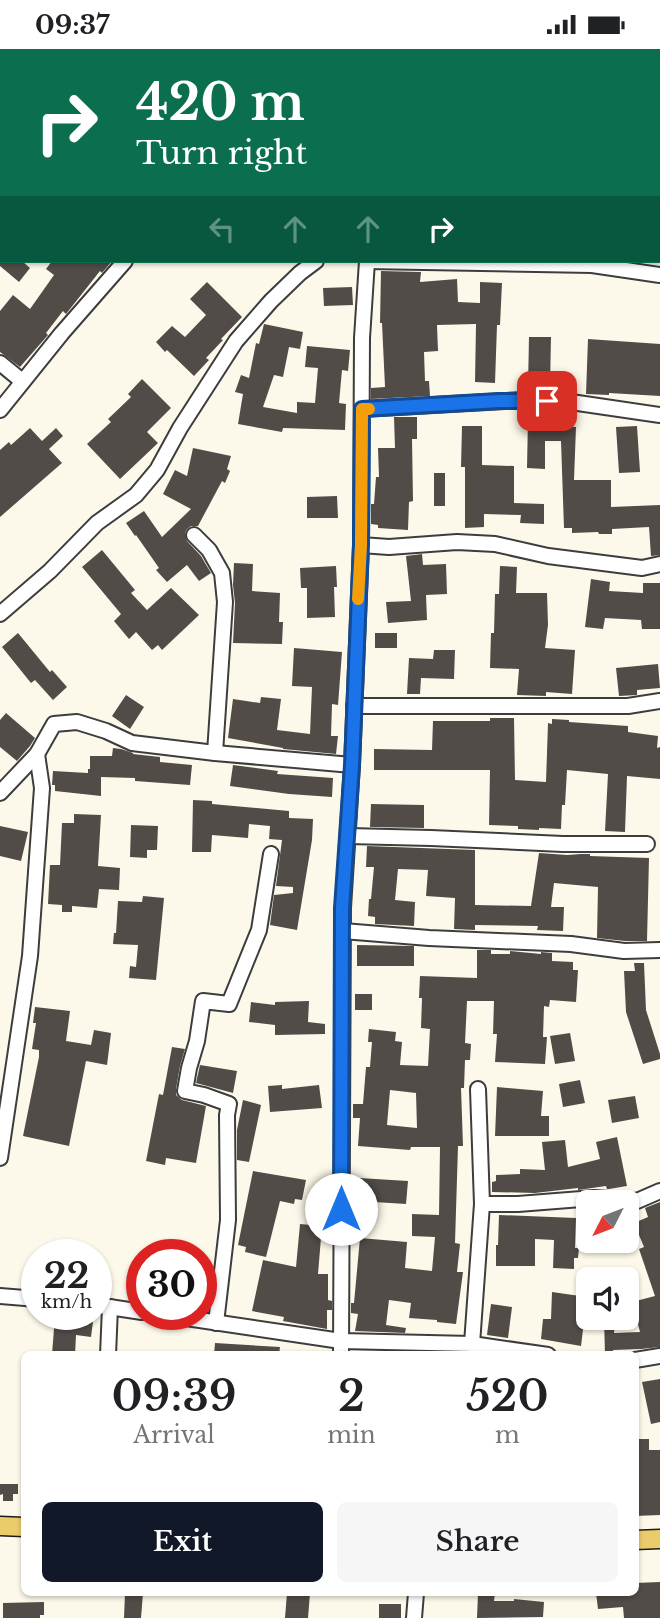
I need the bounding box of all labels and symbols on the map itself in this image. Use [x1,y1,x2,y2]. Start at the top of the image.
pin [517,371,577,431]
position arrow [304,1172,378,1246]
north arrow [576,1190,639,1253]
speed limit sign: 30 [126,1239,217,1330]

